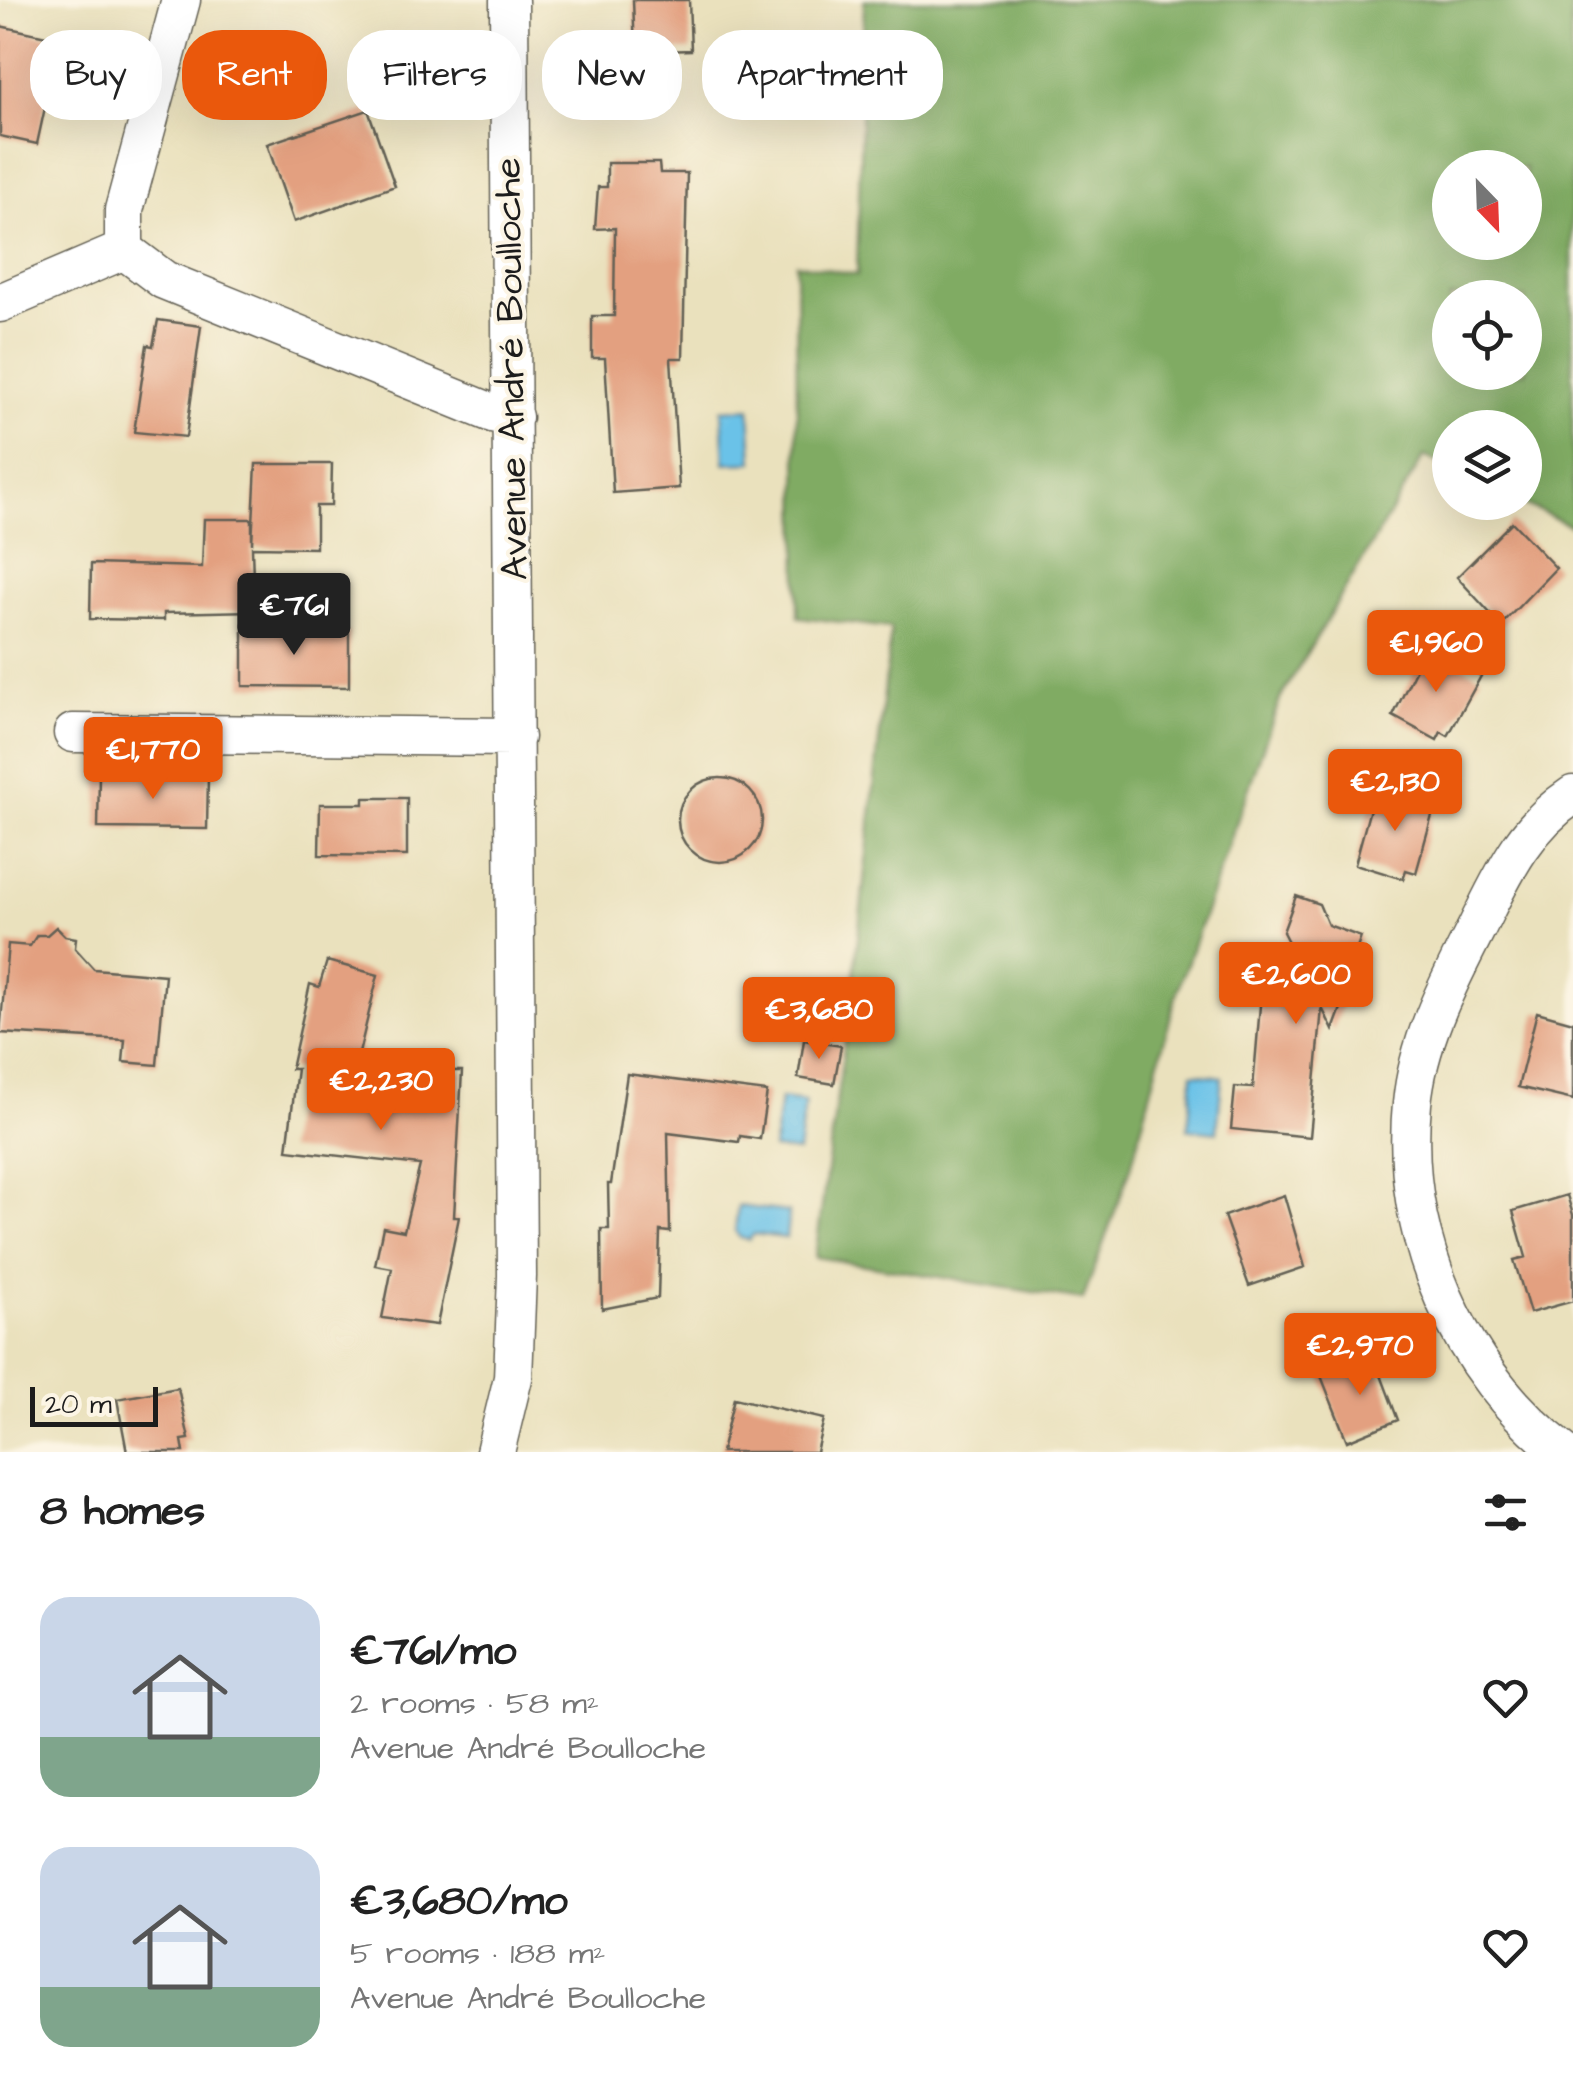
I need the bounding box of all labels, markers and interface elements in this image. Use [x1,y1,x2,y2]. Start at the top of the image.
chip: Buy [30,30,162,120]
chip: Rent [182,30,327,120]
chip: Filters [347,30,522,120]
chip: New [542,30,682,120]
chip: Apartment [702,30,943,120]
north arrow [1432,150,1542,260]
map controls [1432,150,1542,520]
street label: Avenue André Boulloche [482,157,542,581]
button: locate [1432,280,1542,390]
button: layers [1432,410,1542,520]
pin: €761 [235,573,353,658]
text: €761 [259,583,329,628]
pin: €1,960 [1355,610,1517,695]
text: €1,960 [1389,620,1483,665]
pin: €1,770 [72,717,234,802]
text: €1,770 [106,727,200,772]
pin: €2,130 [1314,749,1476,834]
text: €2,130 [1350,759,1440,804]
pin: €2,600 [1215,942,1377,1027]
text: €2,600 [1241,952,1351,997]
pin: €3,680 [738,977,900,1062]
text: €3,680 [765,987,873,1032]
pin: €2,230 [300,1048,462,1133]
text: €2,230 [329,1058,433,1103]
pin: €2,970 [1279,1313,1441,1398]
text: €2,970 [1306,1323,1414,1368]
scale bar [30,1382,158,1426]
text: 20 m [45,1385,112,1424]
text: 8 homes [40,1483,205,1541]
icon: filters [1478,1485,1533,1540]
text: €761/mo [350,1623,516,1681]
icon: home [120,1637,240,1757]
icon: heart [1478,1670,1533,1725]
text: 2 rooms · 58 m² [350,1681,599,1726]
text: Avenue André Boulloche [350,1726,706,1771]
text: €3,680/mo [350,1873,568,1931]
icon: home [120,1887,240,2007]
icon: heart [1478,1920,1533,1975]
text: 5 rooms · 188 m² [350,1931,606,1976]
text: Avenue André Boulloche [350,1976,706,2021]

